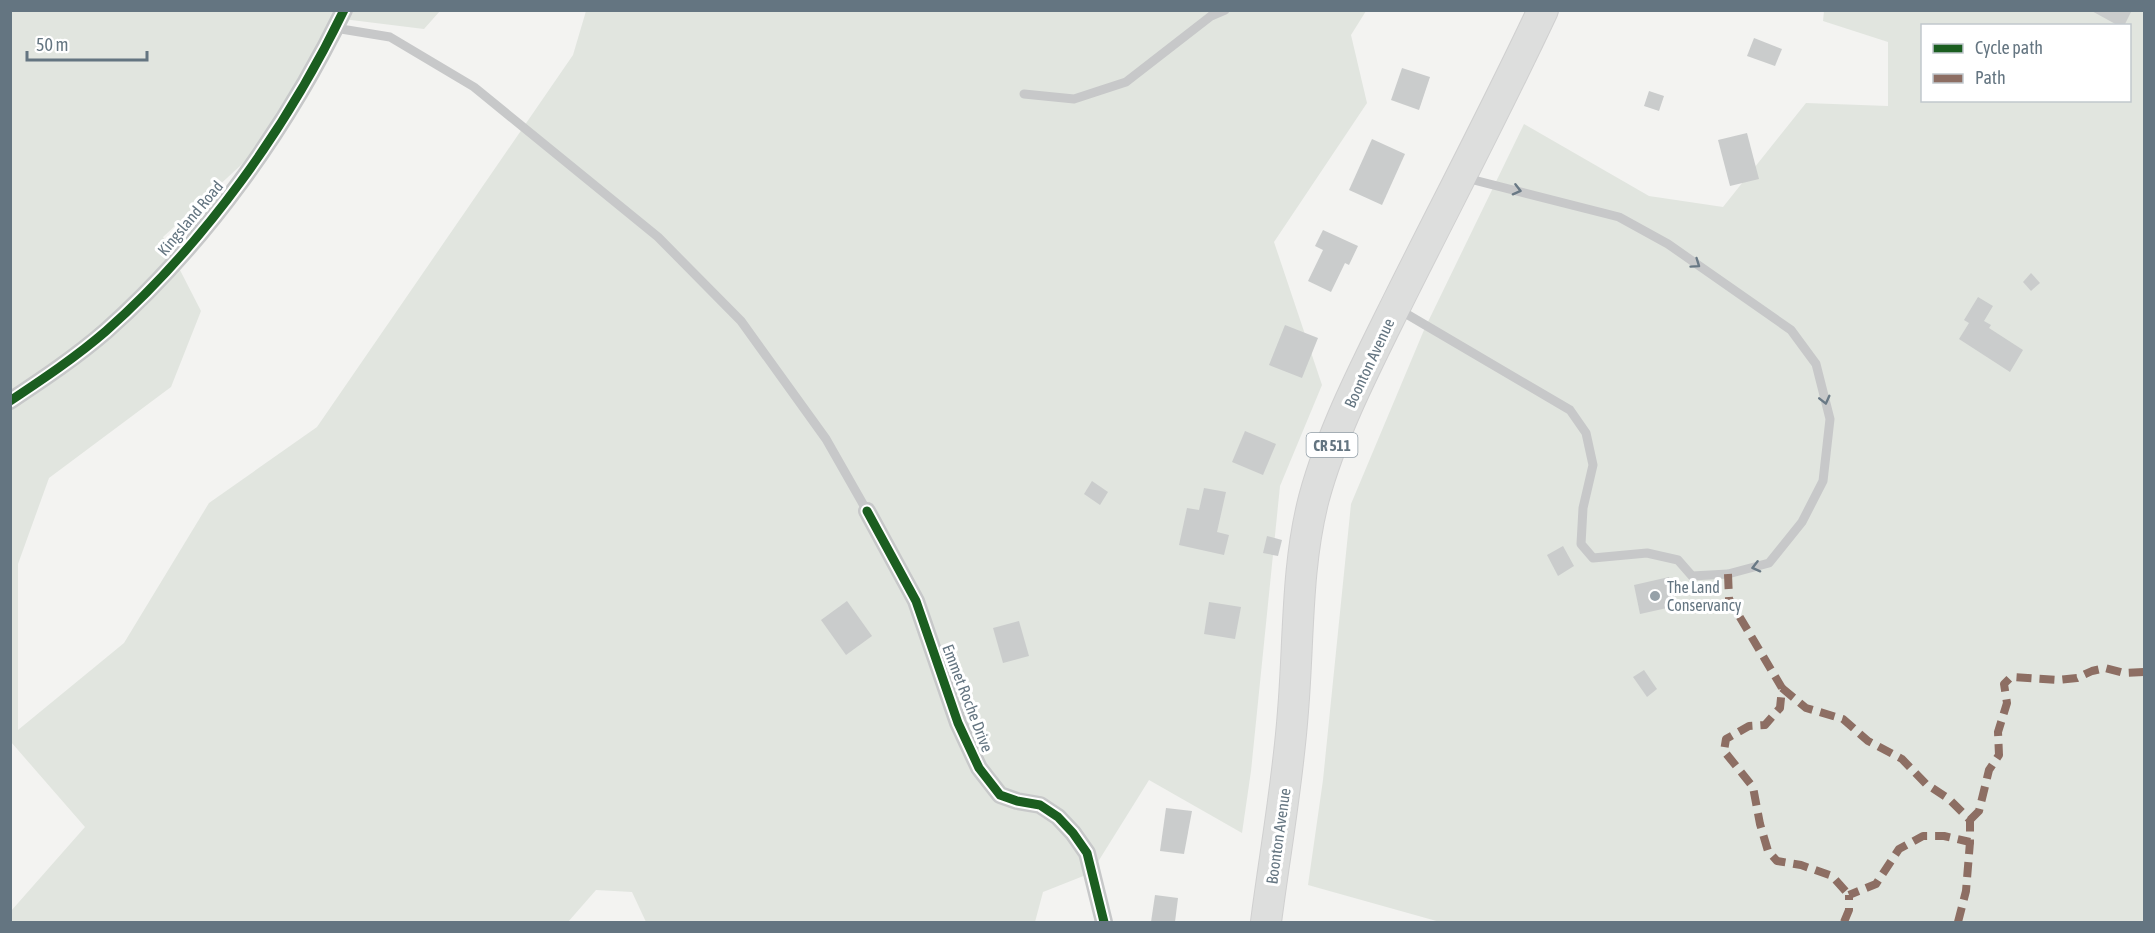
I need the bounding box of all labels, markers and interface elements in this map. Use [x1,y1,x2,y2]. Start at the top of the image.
scale bar [27,24,147,62]
legend [1921,24,2131,102]
text: 50 m [36,34,68,55]
text: Cycle path [1975,37,2043,58]
text: Path [1975,67,2006,88]
street label: Kingsland Road [154,177,227,260]
one-way arrow [1512,183,1522,196]
one-way arrow [1689,257,1700,268]
street label: Boonton Avenue [1340,315,1398,411]
one-way arrow [1818,394,1831,404]
road number: CR 511 [1306,433,1358,457]
one-way arrow [1751,559,1761,572]
place label: The Land Conservancy [1667,578,1742,615]
marker: The Land Conservancy [1648,589,1662,603]
street label: Emmet Roche Drive [939,642,997,754]
street label: Boonton Avenue [1262,787,1294,885]

